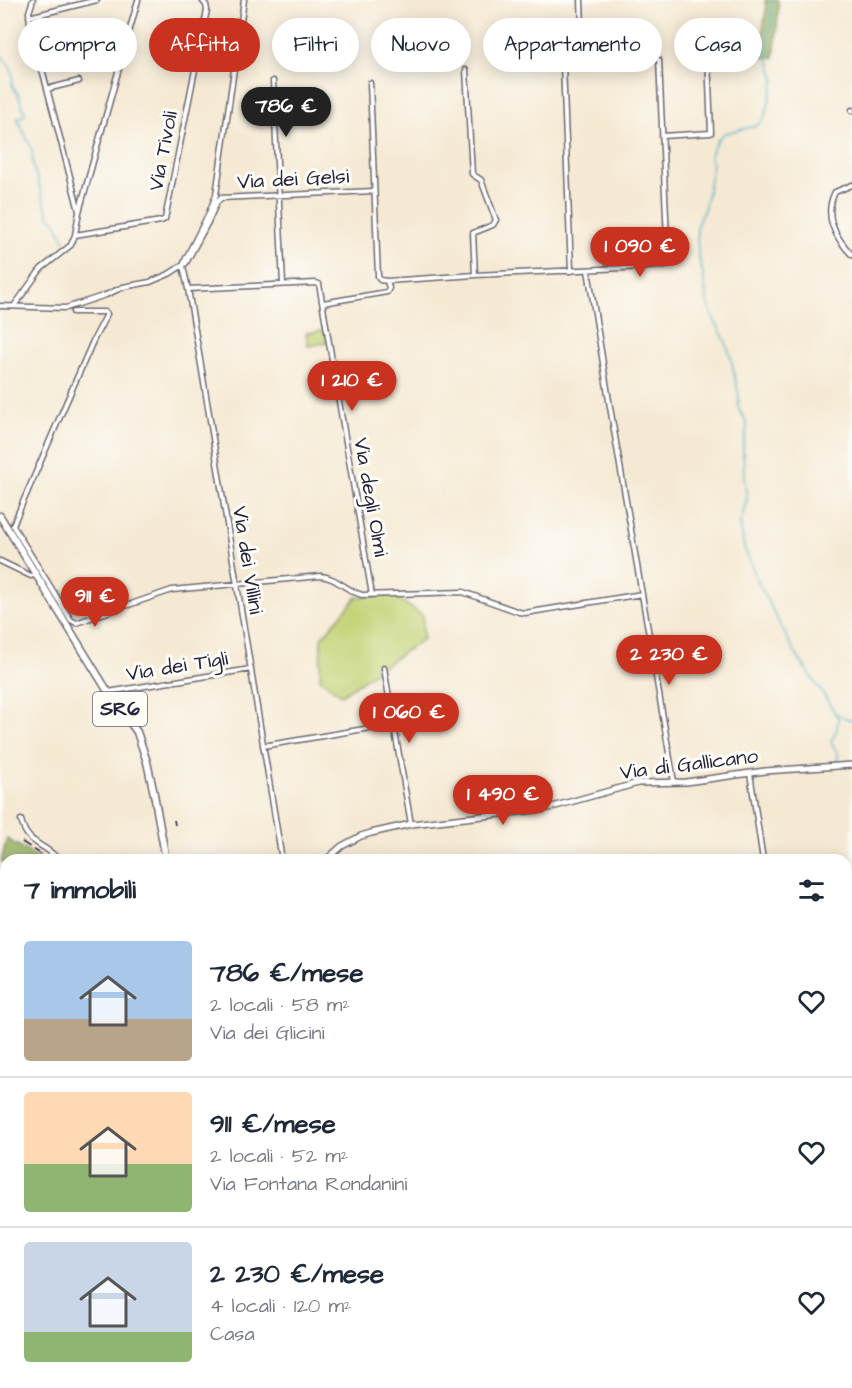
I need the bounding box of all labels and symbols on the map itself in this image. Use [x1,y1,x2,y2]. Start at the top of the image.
pin: 786 € [244,87,328,138]
street label: Via Tivoli [141,109,185,193]
street label: Via dei Gelsi [236,162,350,196]
pin: 1 090 € [585,227,695,278]
pin: 1 210 € [297,361,407,412]
street label: Via degli Olmi [344,435,396,559]
street label: Via dei Villini [225,504,271,616]
pin: 911 € [53,577,137,628]
pin: 2 230 € [614,635,724,686]
street label: Via dei Tigli [124,644,230,690]
road number: SR6 [93,692,147,726]
pin: 1 060 € [354,693,464,744]
street label: Via di Gallicano [618,741,760,787]
pin: 1 490 € [448,775,558,826]

